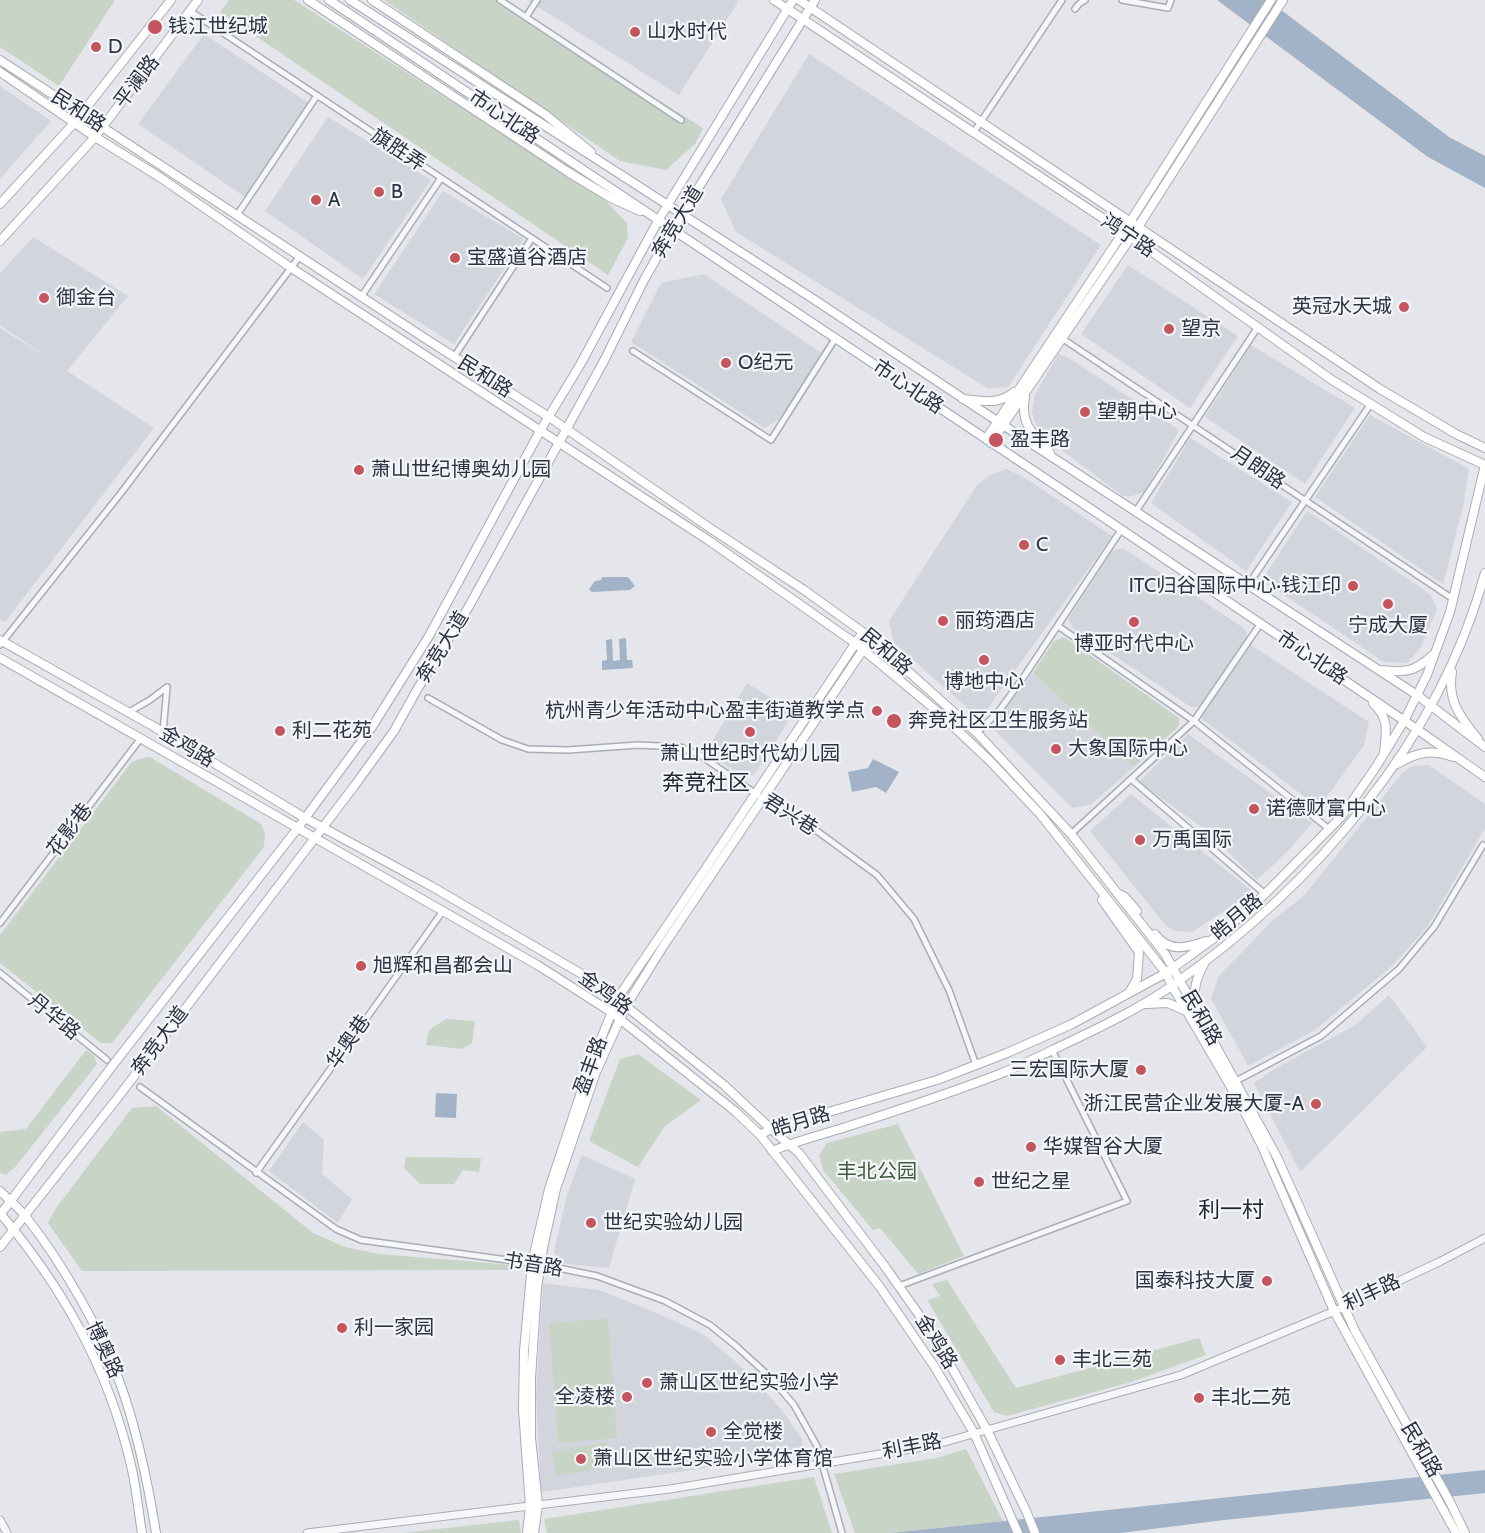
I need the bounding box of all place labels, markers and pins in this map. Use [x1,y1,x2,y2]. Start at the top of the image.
place label: 钱江世纪城 [168,15,268,39]
marker: 钱江世纪城 [146,18,164,36]
place label: 山水时代 [647,20,727,44]
marker: 山水时代 [628,25,642,39]
place label: D [108,35,123,59]
marker: D [89,40,103,54]
place label: B [391,180,403,204]
marker: B [372,185,386,199]
place label: A [328,188,340,212]
marker: A [309,193,323,207]
place label: 宝盛道谷酒店 [467,246,587,270]
marker: 宝盛道谷酒店 [448,251,462,265]
place label: 御金台 [56,286,116,310]
marker: 御金台 [37,291,51,305]
place label: 英冠水天城 [1292,295,1392,319]
marker: 英冠水天城 [1397,300,1411,314]
place label: 望京 [1181,317,1221,341]
marker: 望京 [1162,322,1176,336]
place label: O纪元 [738,351,793,375]
marker: O纪元 [719,356,733,370]
place label: 望朝中心 [1097,400,1177,424]
marker: 望朝中心 [1078,405,1092,419]
place label: 盈丰路 [1010,428,1070,452]
marker: 盈丰路 [987,431,1005,449]
place label: 萧山世纪博奥幼儿园 [371,458,551,482]
marker: 萧山世纪博奥幼儿园 [352,463,366,477]
place label: C [1036,533,1048,557]
marker: C [1017,538,1031,552]
place label: ITC归谷国际中心·钱江印 [1129,574,1341,598]
marker: ITC归谷国际中心·钱江印 [1346,579,1360,593]
marker: 宁成大厦 [1381,597,1395,611]
place label: 丽筠酒店 [955,609,1035,633]
marker: 丽筠酒店 [936,614,950,628]
place label: 宁成大厦 [1348,614,1428,638]
marker: 博亚时代中心 [1127,615,1141,629]
place label: 博亚时代中心 [1074,632,1194,656]
marker: 博地中心 [977,653,991,667]
place label: 博地中心 [944,670,1024,694]
place label: 杭州青少年活动中心盈丰街道教学点 [545,699,865,723]
marker: 杭州青少年活动中心盈丰街道教学点 [870,704,884,718]
place label: 奔竞社区卫生服务站 [908,709,1088,733]
marker: 奔竞社区卫生服务站 [885,712,903,730]
place label: 利二花苑 [292,719,372,743]
marker: 利二花苑 [273,724,287,738]
marker: 萧山世纪时代幼儿园 [743,725,757,739]
place label: 大象国际中心 [1068,737,1188,761]
place label: 萧山世纪时代幼儿园 [660,742,840,766]
marker: 大象国际中心 [1049,742,1063,756]
place label: 诺德财富中心 [1266,797,1386,821]
marker: 诺德财富中心 [1247,802,1261,816]
place label: 万禹国际 [1152,828,1232,852]
marker: 万禹国际 [1133,833,1147,847]
place label: 旭辉和昌都会山 [373,954,513,978]
marker: 旭辉和昌都会山 [354,959,368,973]
place label: 三宏国际大厦 [1009,1058,1129,1082]
marker: 三宏国际大厦 [1134,1063,1148,1077]
place label: 浙江民营企业发展大厦-A [1083,1092,1304,1116]
marker: 浙江民营企业发展大厦-A [1309,1097,1323,1111]
place label: 华媒智谷大厦 [1043,1135,1163,1159]
marker: 华媒智谷大厦 [1024,1140,1038,1154]
place label: 世纪之星 [991,1170,1071,1194]
marker: 世纪之星 [972,1175,986,1189]
place label: 世纪实验幼儿园 [603,1211,743,1235]
marker: 世纪实验幼儿园 [584,1216,598,1230]
place label: 国泰科技大厦 [1135,1269,1255,1293]
marker: 国泰科技大厦 [1260,1274,1274,1288]
place label: 利一家园 [354,1316,434,1340]
marker: 利一家园 [335,1321,349,1335]
place label: 丰北三苑 [1072,1348,1152,1372]
marker: 丰北三苑 [1053,1353,1067,1367]
place label: 萧山区世纪实验小学 [659,1371,839,1395]
marker: 萧山区世纪实验小学 [640,1376,654,1390]
place label: 全凌楼 [555,1385,615,1409]
place label: 丰北二苑 [1211,1386,1291,1410]
marker: 全凌楼 [620,1390,634,1404]
marker: 丰北二苑 [1192,1391,1206,1405]
place label: 全觉楼 [723,1420,783,1444]
marker: 全觉楼 [704,1425,718,1439]
place label: 萧山区世纪实验小学体育馆 [593,1447,833,1471]
marker: 萧山区世纪实验小学体育馆 [574,1452,588,1466]

